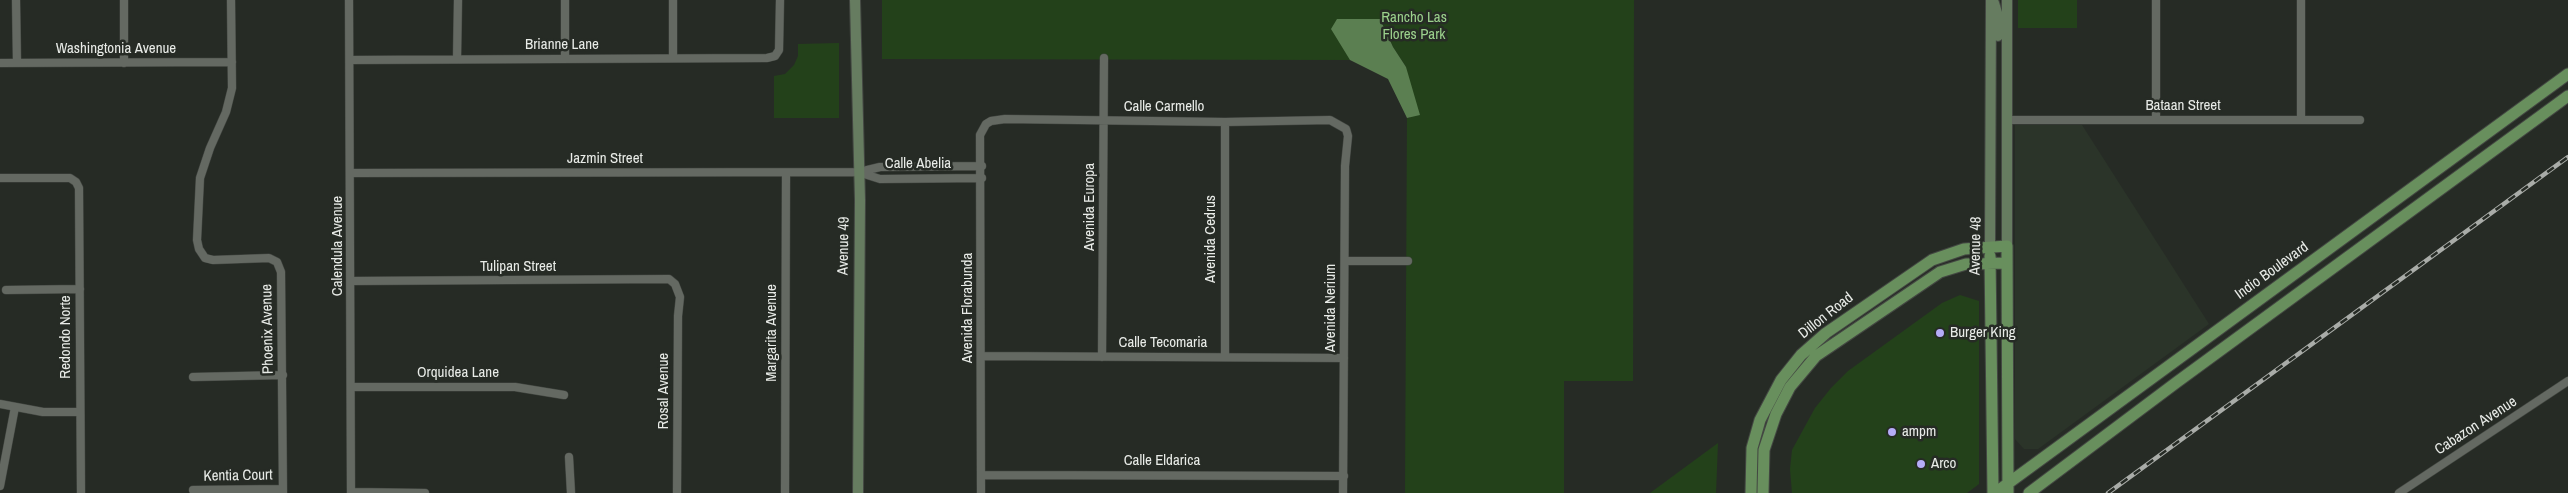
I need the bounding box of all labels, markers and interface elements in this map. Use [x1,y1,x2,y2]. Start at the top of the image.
park label: Rancho Las Flores Park [1381,9,1447,44]
street label: Brianne Lane [525,36,599,54]
street label: Washingtonia Avenue [56,40,176,58]
street label: Bataan Street [2145,97,2221,115]
street label: Calle Carmello [1124,98,1204,116]
street label: Jazmin Street [567,150,643,168]
street label: Calle Abelia [885,155,951,173]
street label: Avenida Europa [1081,163,1099,251]
street label: Avenida Cedrus [1202,195,1220,283]
street label: Calendula Avenue [329,196,347,296]
street label: Avenue 49 [834,217,854,275]
street label: Avenue 48 [1966,217,1986,275]
street label: Indio Boulevard [2232,238,2312,304]
street label: Avenida Florabunda [959,253,977,363]
street label: Tulipan Street [480,258,556,276]
street label: Avenida Nerium [1322,264,1340,352]
street label: Phoenix Avenue [258,284,278,374]
street label: Margarita Avenue [763,284,781,382]
street label: Dillon Road [1795,289,1857,343]
street label: Redondo Norte [57,295,75,379]
place label: Burger King [1950,324,2016,342]
marker: Burger King [1934,327,1946,339]
street label: Calle Tecomaria [1119,334,1207,352]
street label: Rosal Avenue [655,353,673,429]
street label: Orquidea Lane [417,364,499,382]
street label: Cabazon Avenue [2432,393,2520,459]
place label: ampm [1902,423,1936,441]
marker: ampm [1886,426,1898,438]
street label: Calle Eldarica [1124,452,1200,470]
place label: Arco [1931,455,1956,473]
marker: Arco [1915,458,1927,470]
street label: Kentia Court [203,466,273,486]

